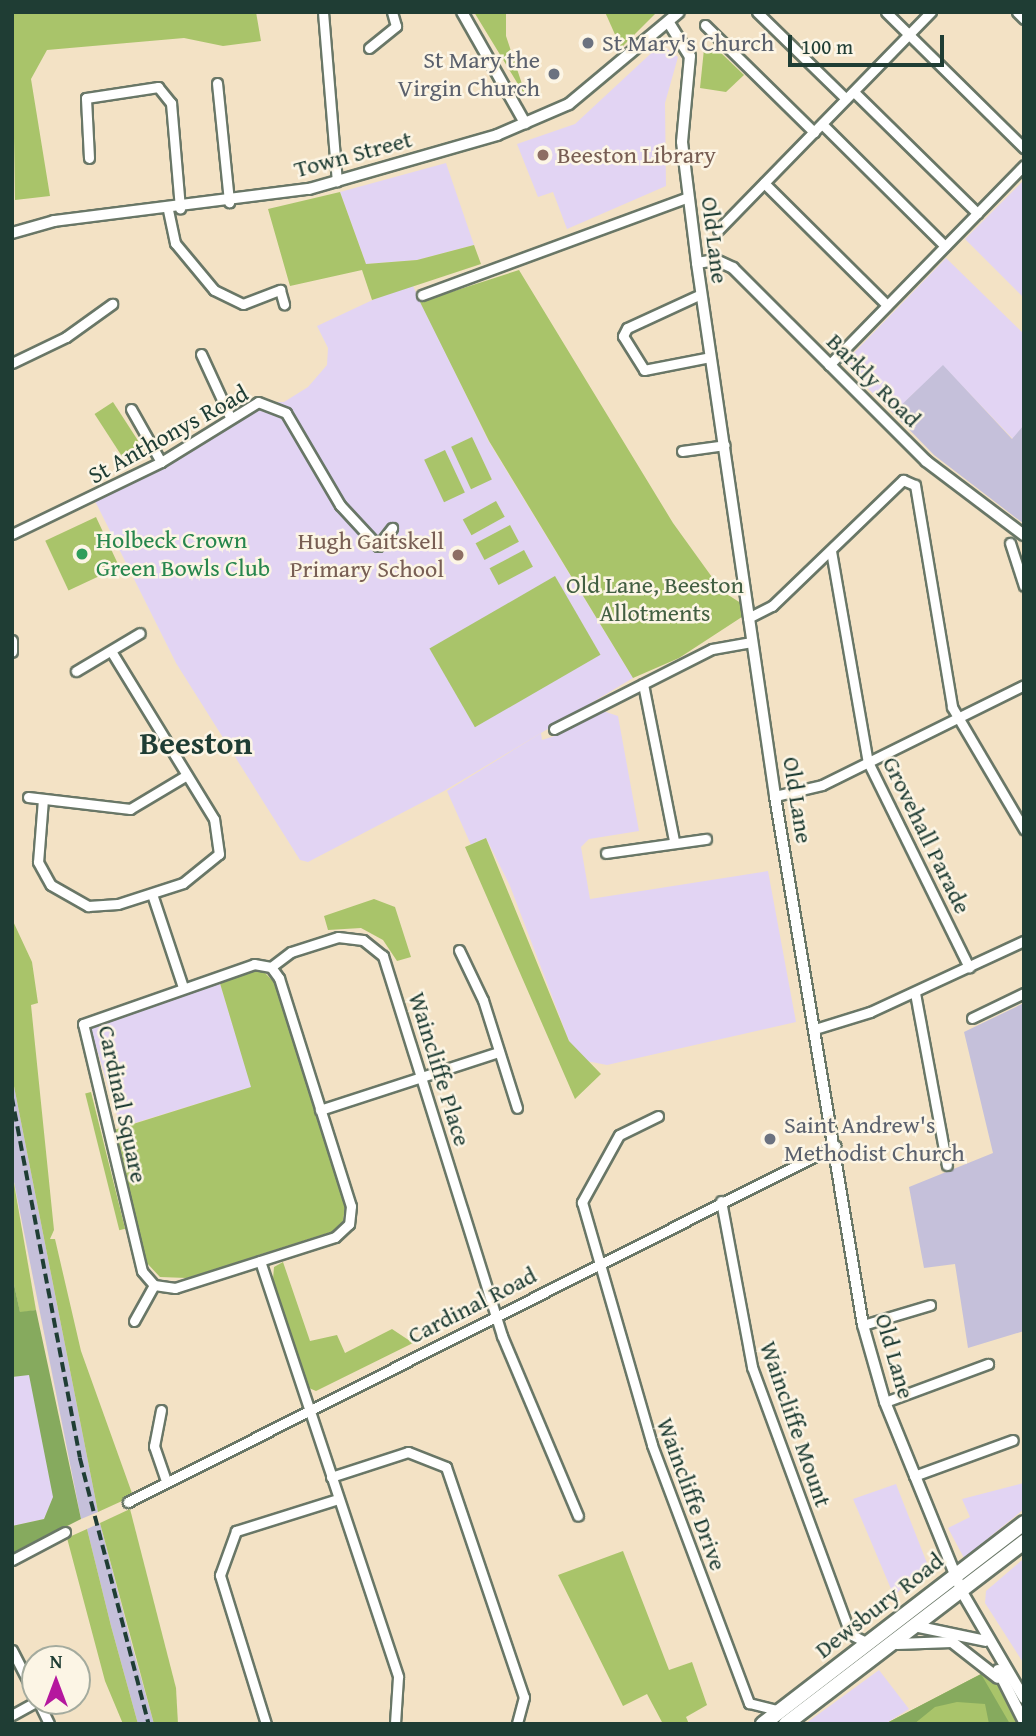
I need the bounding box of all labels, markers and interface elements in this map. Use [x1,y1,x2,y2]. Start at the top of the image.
scale bar [791,21,947,65]
place label: St Mary's Church [602,29,774,57]
text: 100 m [801,31,853,62]
marker: St Mary's Church [580,35,596,51]
place label: St Mary the Virgin Church [397,46,540,102]
marker: St Mary the Virgin Church [546,66,562,82]
street label: Town Street [291,124,415,184]
place label: Beeston Library [557,141,716,169]
marker: Beeston Library [535,147,551,163]
street label: Old Lane [695,195,735,285]
street label: Barkly Road [821,327,927,433]
street label: St Anthonys Road [83,378,253,490]
place label: Holbeck Crown Green Bowls Club [96,526,270,582]
place label: Hugh Gaitskell Primary School [290,527,444,583]
marker: Holbeck Crown Green Bowls Club [74,546,90,562]
marker: Hugh Gaitskell Primary School [450,547,466,563]
park label: Old Lane, Beeston Allotments [566,571,744,627]
district label: Beeston [139,724,253,762]
street label: Grovehall Parade [877,752,977,918]
street label: Old Lane [777,755,819,845]
street label: Waincliffe Place [403,988,477,1150]
street label: Cardinal Square [92,1023,154,1185]
place label: Saint Andrew's Methodist Church [784,1111,965,1167]
marker: Saint Andrew's Methodist Church [762,1131,778,1147]
street label: Cardinal Road [403,1260,541,1350]
street label: Old Lane [869,1310,921,1402]
street label: Waincliffe Mount [754,1337,838,1511]
street label: Waincliffe Drive [651,1414,733,1574]
street label: Dewsbury Road [809,1546,949,1664]
north arrow [21,1645,91,1715]
text: N [50,1647,62,1675]

